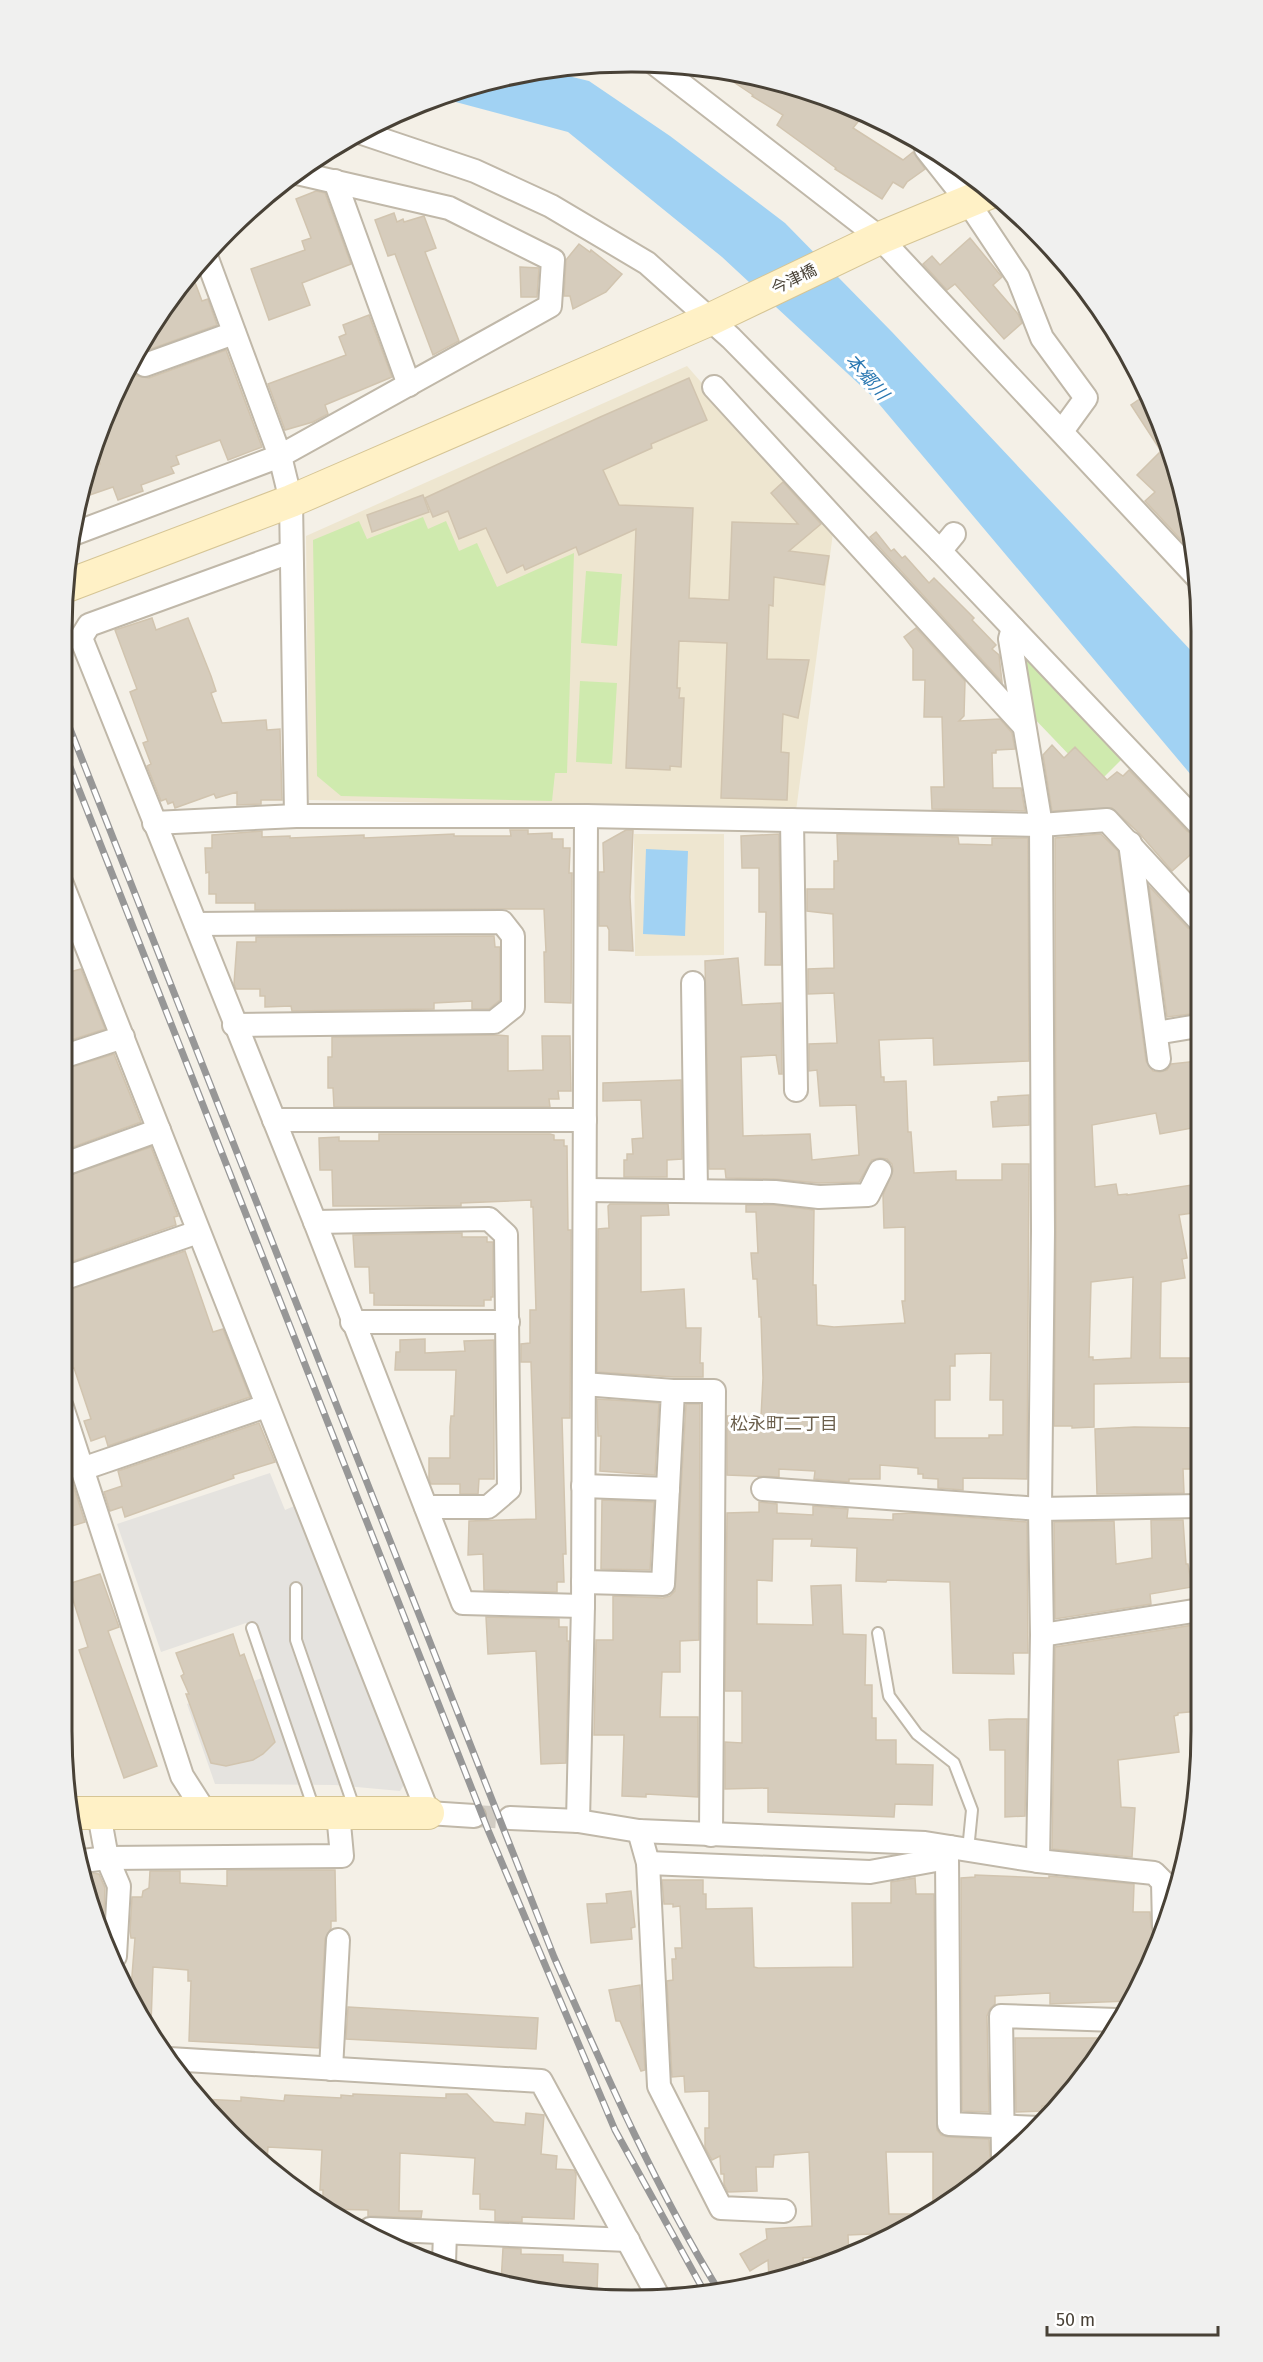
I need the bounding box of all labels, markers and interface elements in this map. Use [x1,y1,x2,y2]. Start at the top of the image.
street label: 今津橋 [768,260,820,298]
water label: 本郷川 [841,349,894,406]
district label: 松永町二丁目 [730,1413,838,1435]
scale bar [1047,2299,1218,2337]
text: 50 m [1056,2309,1095,2331]

